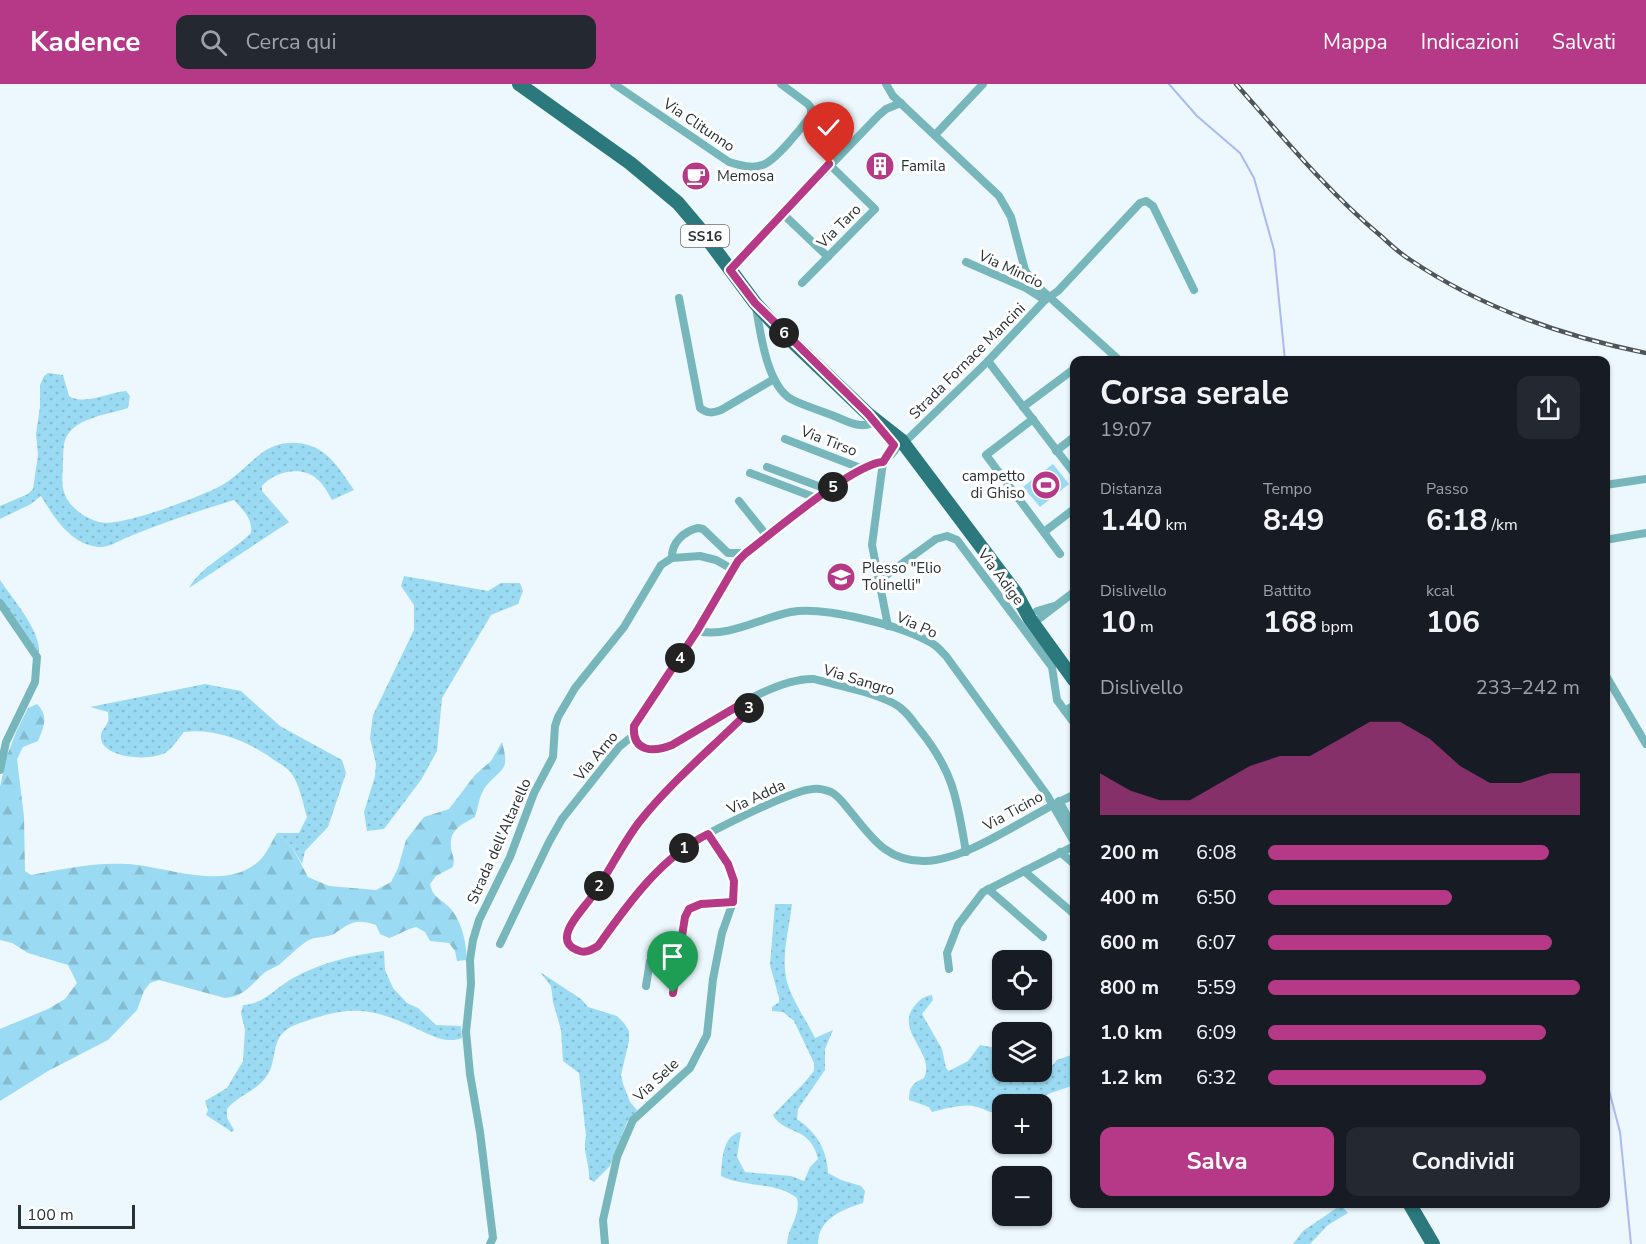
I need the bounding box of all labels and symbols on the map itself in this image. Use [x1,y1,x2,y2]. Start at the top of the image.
street label: Via Clitunno [658,93,739,156]
pin [803,102,854,164]
building icon: Famila [864,150,896,182]
place label: Famila [901,156,946,176]
cafe icon: Memosa [680,160,712,192]
place label: Memosa [717,166,774,186]
street label: Via Taro [812,199,866,253]
road number: SS16 [681,225,729,247]
street label: Via Mincio [975,245,1047,293]
street label: Strada Fornace Mancini [905,299,1029,423]
pin: 6 [769,318,799,348]
street label: Via Tirso [797,421,860,461]
place label: campetto di Ghiso [962,466,1025,503]
sports icon: campetto di Ghiso [1030,469,1062,501]
pin: 5 [818,472,848,502]
street label: Via Adige [973,544,1029,609]
place label: Plesso "Elio Tolinelli" [862,558,941,595]
school or university icon: Plesso "Elio Tolinelli" [825,561,857,593]
street label: Via Po [892,607,941,643]
pin: 4 [665,643,695,673]
street label: Via Sangro [820,659,897,700]
pin: 3 [734,693,764,723]
street label: Via Arno [569,727,623,786]
street label: Strada dell'Altarello [462,775,536,907]
street label: Via Adda [723,775,788,820]
street label: Via Ticino [979,786,1046,836]
pin: 1 [669,833,699,863]
pin: 2 [584,871,614,901]
pin [647,931,698,993]
street label: Via Sele [628,1054,683,1107]
scale bar [18,1202,135,1230]

